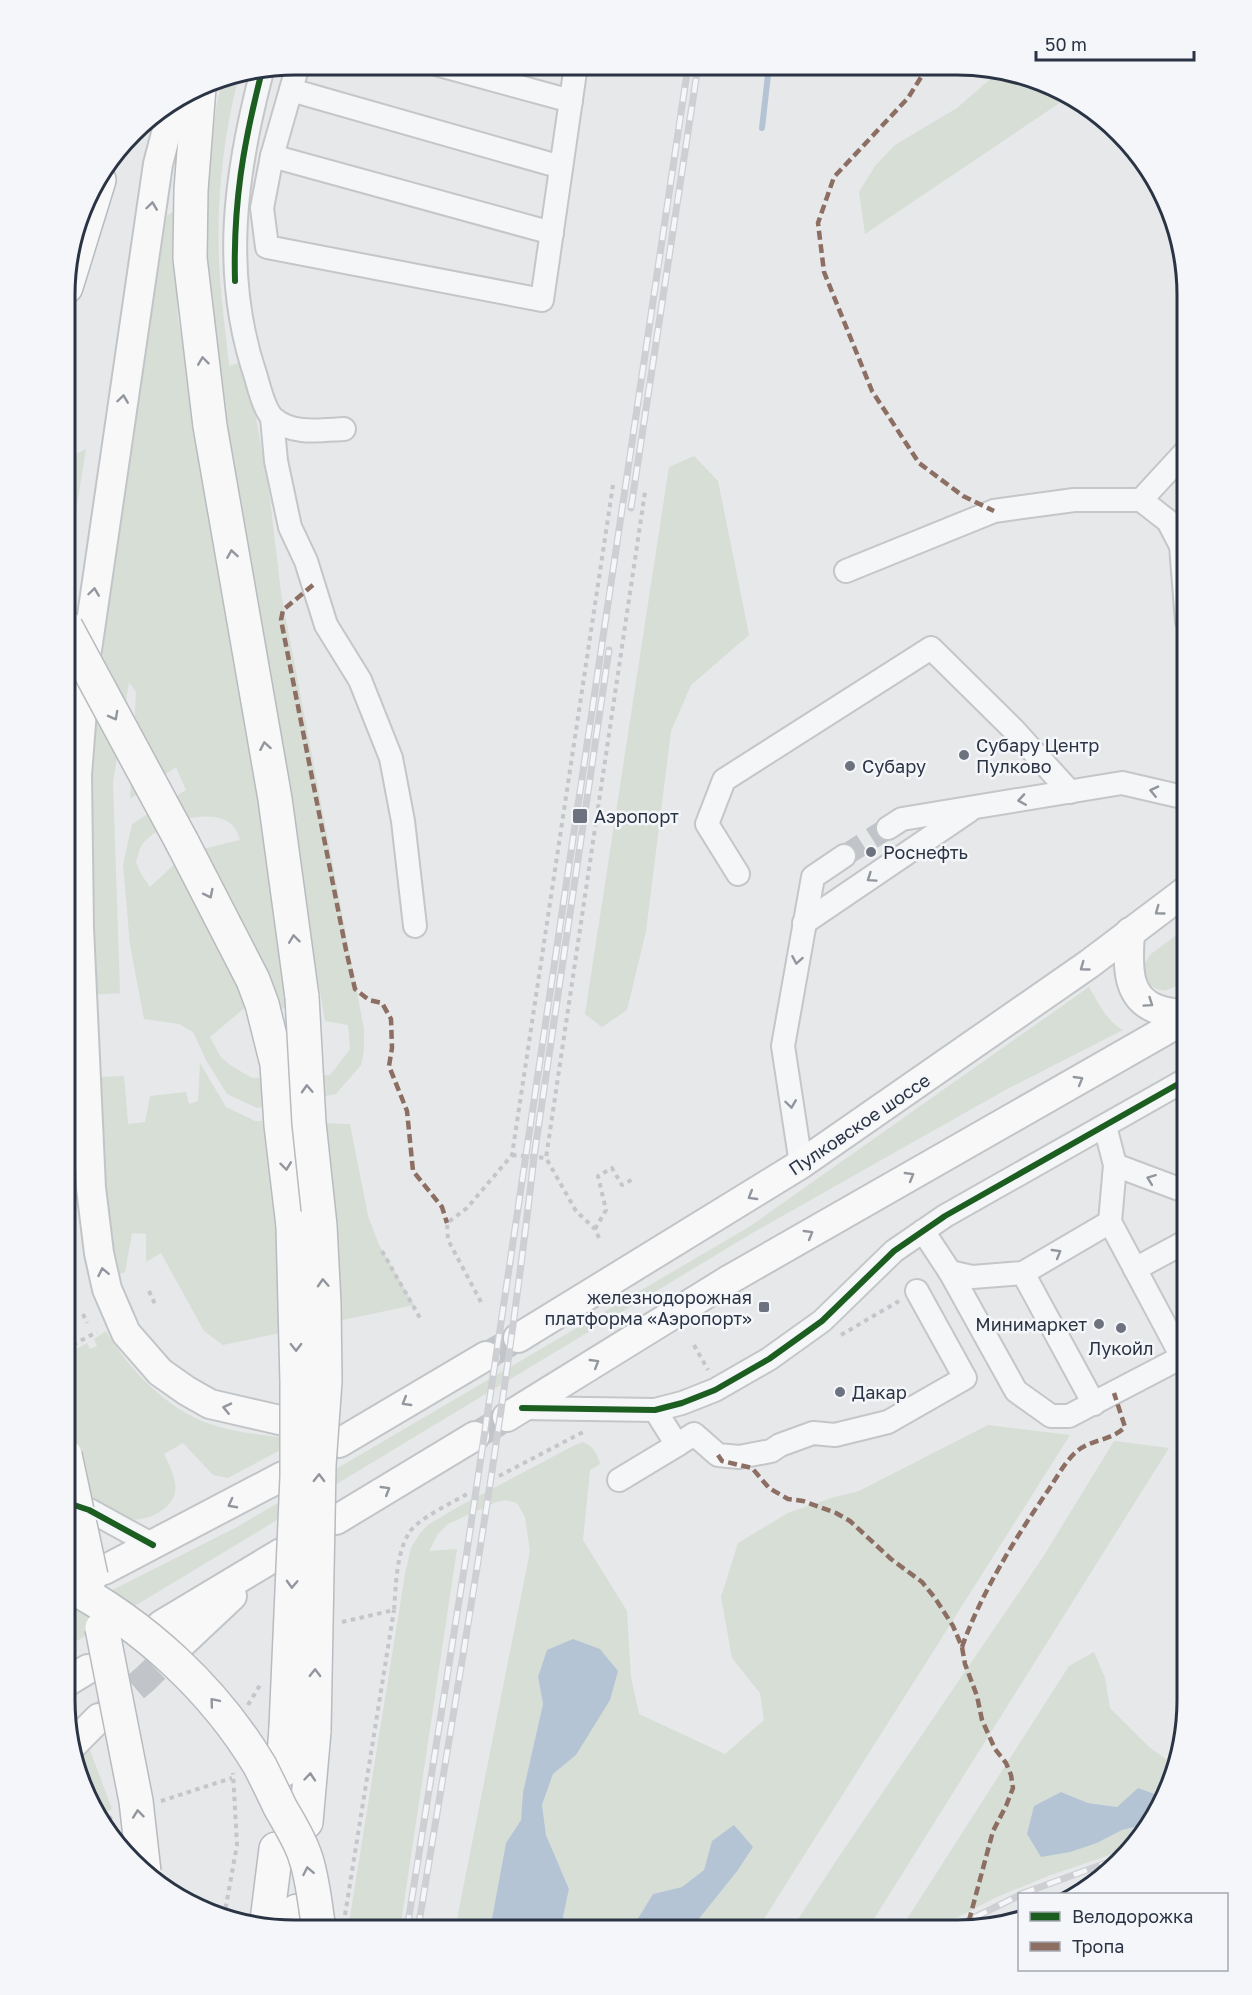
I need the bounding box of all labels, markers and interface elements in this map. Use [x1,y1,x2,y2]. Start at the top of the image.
scale bar [1036,24,1194,62]
text: 50 m [1045,33,1087,55]
one-way arrow [145,202,157,211]
one-way arrow [197,357,210,366]
one-way arrow [117,395,129,404]
one-way arrow [226,549,238,559]
one-way arrow [88,587,100,597]
one-way arrow [107,709,118,720]
place label: Субару Центр Пулково [976,734,1099,777]
one-way arrow [259,741,272,751]
marker: Субару Центр Пулково [957,748,971,762]
place label: Субару [862,755,926,777]
marker: Субару [843,759,857,773]
one-way arrow [1150,785,1160,798]
one-way arrow [1018,793,1027,805]
place label: Аэропорт [594,805,679,827]
marker: Аэропорт [571,807,589,825]
place label: Роснефть [883,841,968,863]
marker: Роснефть [864,845,878,859]
one-way arrow [866,871,877,882]
one-way arrow [202,888,213,899]
one-way arrow [1154,903,1165,914]
one-way arrow [289,934,301,943]
one-way arrow [792,955,804,964]
one-way arrow [1079,960,1090,971]
one-way arrow [1143,996,1154,1007]
street label: Пулковское шоссе [784,1069,934,1179]
one-way arrow [1073,1076,1084,1087]
one-way arrow [301,1084,314,1093]
one-way arrow [785,1099,797,1108]
one-way arrow [279,1161,292,1170]
one-way arrow [904,1172,914,1183]
one-way arrow [1146,1173,1157,1186]
one-way arrow [748,1188,758,1200]
one-way arrow [803,1230,814,1241]
one-way arrow [1051,1248,1061,1260]
one-way arrow [98,1267,111,1277]
one-way arrow [317,1279,330,1288]
place label: железнодорожная платформа «Аэропорт» [545,1286,752,1329]
marker: железнодорожная платформа «Аэропорт» [757,1300,771,1314]
place label: Минимаркет [975,1313,1087,1335]
marker: Минимаркет [1092,1317,1106,1331]
marker: Лукойл [1114,1321,1128,1335]
place label: Лукойл [1088,1337,1154,1359]
one-way arrow [290,1343,303,1352]
one-way arrow [589,1359,599,1371]
place label: Дакар [852,1381,907,1403]
marker: Дакар [833,1385,847,1399]
one-way arrow [402,1395,412,1407]
one-way arrow [223,1403,233,1416]
one-way arrow [313,1473,325,1482]
one-way arrow [380,1485,390,1497]
one-way arrow [227,1497,238,1508]
one-way arrow [286,1580,299,1589]
one-way arrow [309,1668,322,1677]
one-way arrow [210,1698,221,1709]
one-way arrow [303,1772,316,1781]
one-way arrow [132,1810,145,1819]
one-way arrow [302,1866,315,1876]
legend [1018,1893,1228,1971]
text: Велодорожка [1072,1905,1193,1927]
text: Тропа [1072,1935,1124,1957]

